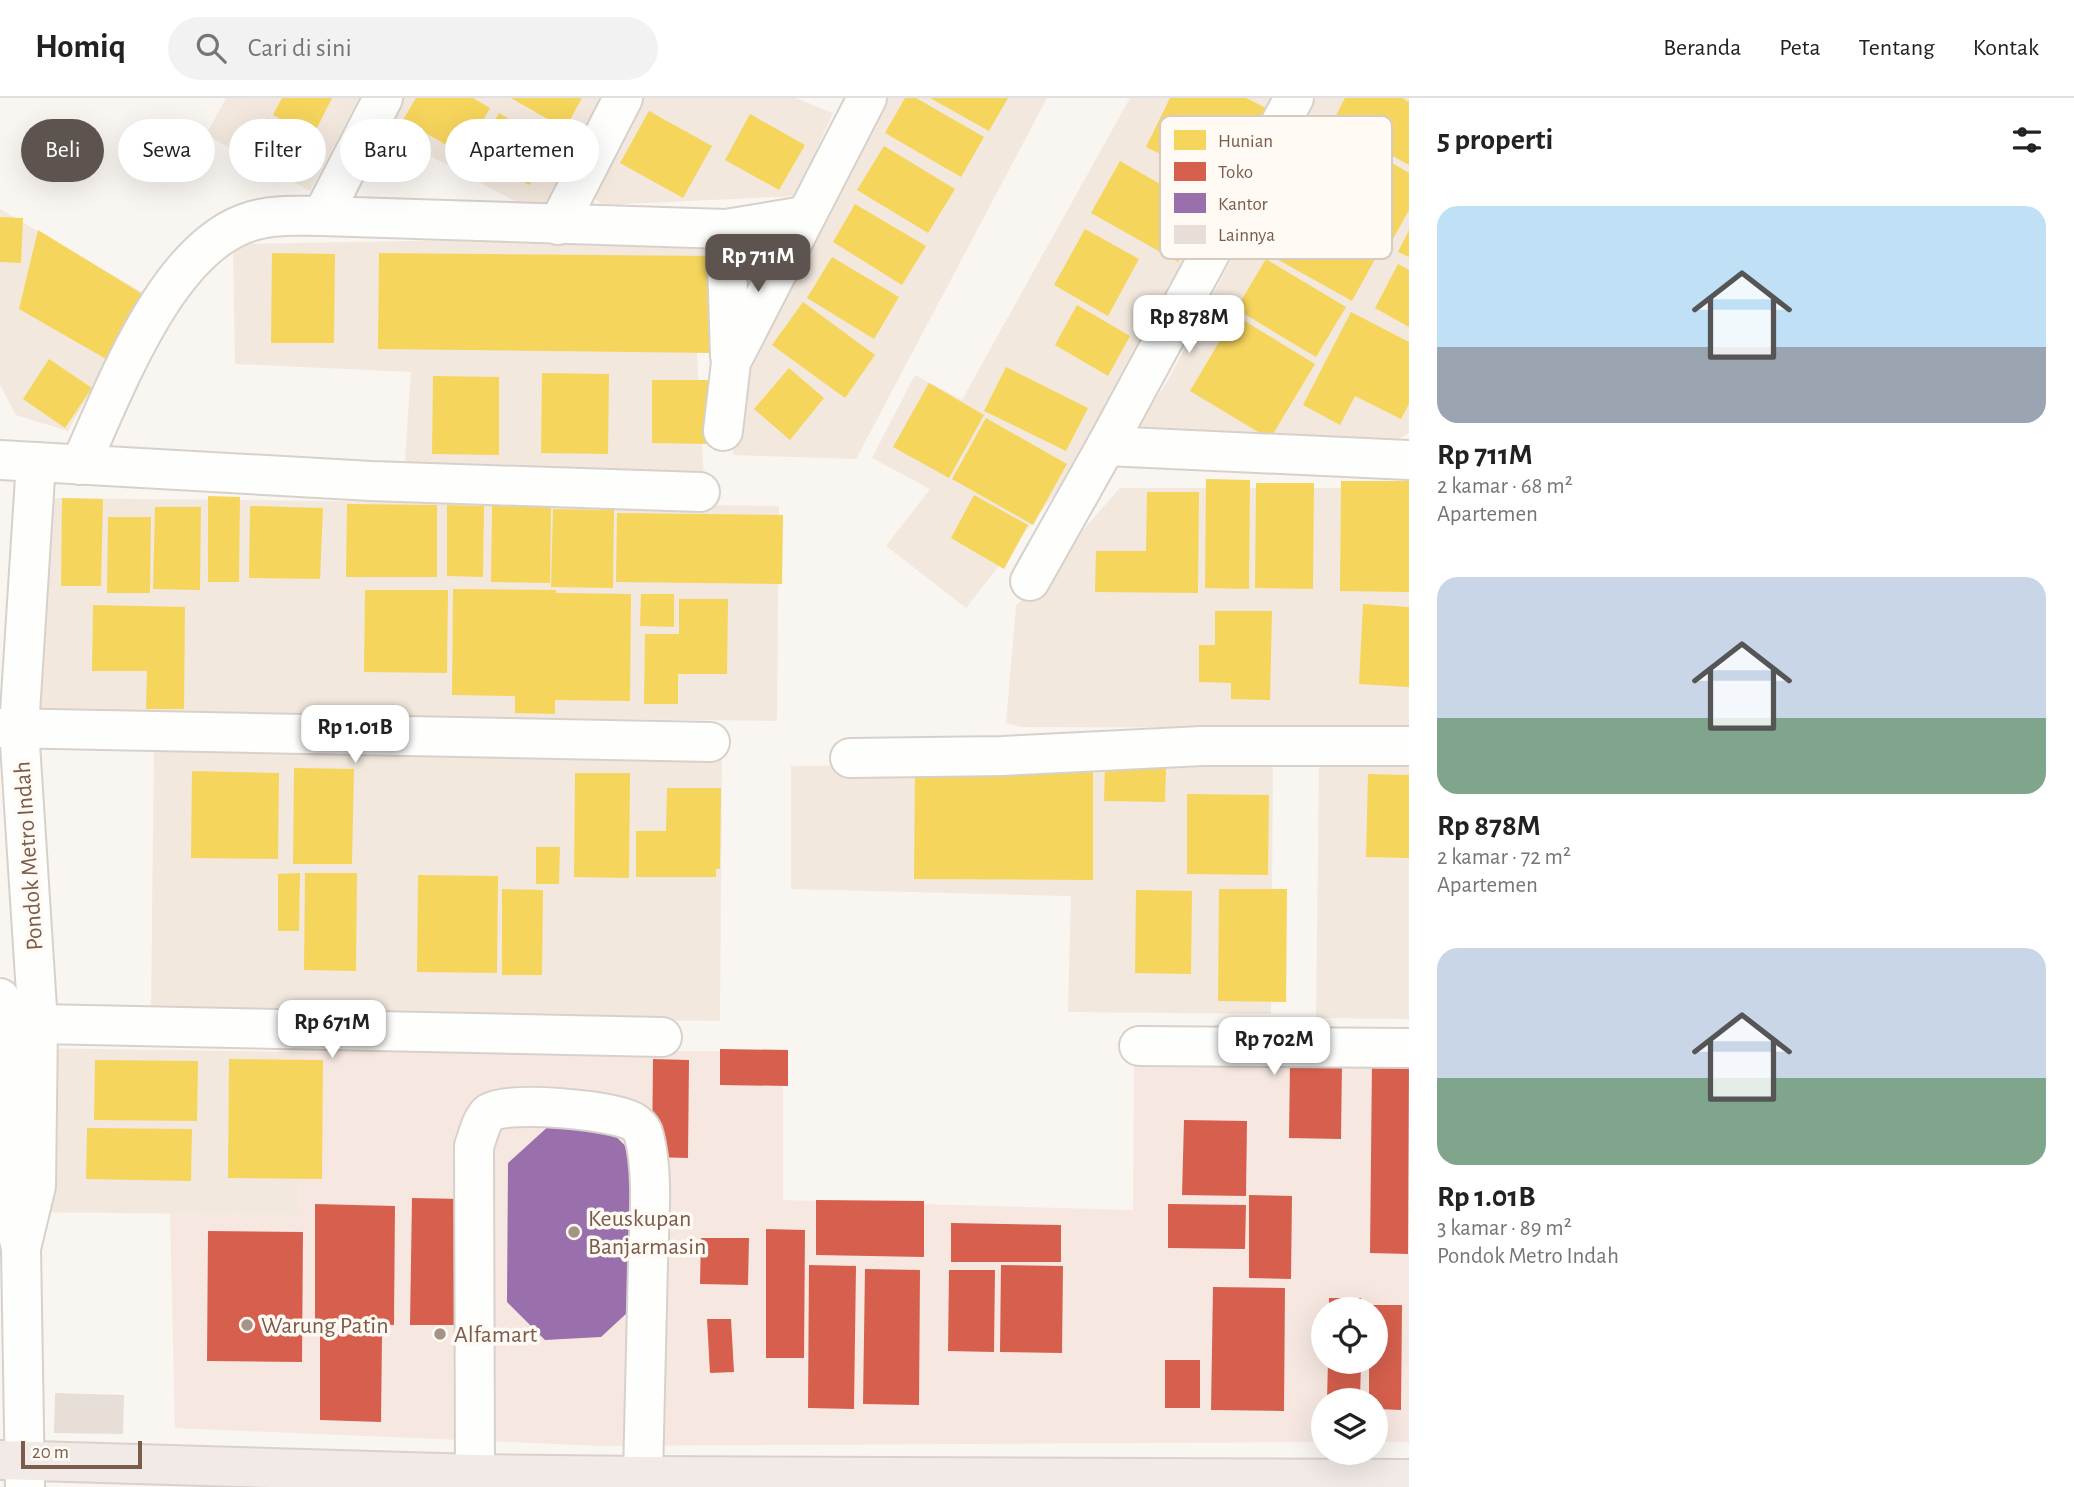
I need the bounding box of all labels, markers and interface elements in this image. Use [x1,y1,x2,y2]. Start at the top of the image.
search box [168,17,658,80]
icon: search [192,29,230,67]
text: Homiq [35,31,126,64]
text: Cari di sini [248,35,352,61]
text: Beranda [1663,36,1741,60]
text: Peta [1779,36,1821,60]
text: Tentang [1859,36,1935,60]
text: Kontak [1973,36,2039,60]
legend [1160,116,1392,259]
chip: Beli [21,119,104,182]
chip: Sewa [118,119,215,182]
chip: Filter [229,119,326,182]
chip: Baru [340,119,431,182]
chip: Apartemen [445,119,599,182]
icon: filters [2008,121,2046,159]
text: 5 properti [1437,125,1553,155]
text: Hunian [1218,132,1273,151]
text: Toko [1218,163,1253,182]
text: Kantor [1218,195,1268,214]
text: Lainnya [1218,226,1275,245]
pin: Rp 711M [693,234,823,294]
text: Rp 711M [721,245,795,268]
icon: home [1679,252,1805,378]
pin: Rp 878M [1124,296,1254,355]
text: Rp 878M [1149,306,1229,329]
text: Rp 711M [1437,440,1533,470]
text: 2 kamar · 68 m² [1437,475,1573,498]
text: Apartemen [1437,503,1538,526]
icon: home [1679,623,1805,749]
pin: Rp 1.01B [283,706,427,765]
text: Rp 1.01B [317,716,393,739]
street label: Pondok Metro Indah [10,760,48,951]
text: Rp 878M [1437,811,1541,841]
text: 2 kamar · 72 m² [1437,846,1571,869]
text: Apartemen [1437,874,1538,897]
icon: home [1679,994,1805,1120]
pin: Rp 671M [267,1000,397,1060]
text: Rp 671M [294,1011,370,1034]
pin: Rp 702M [1209,1018,1339,1077]
text: Rp 702M [1234,1028,1314,1051]
text: Rp 1.01B [1437,1182,1536,1212]
place label: Keuskupan Banjarmasin [588,1207,706,1259]
text: 3 kamar · 89 m² [1437,1217,1572,1240]
marker: Keuskupan Banjarmasin [566,1224,582,1240]
text: Pondok Metro Indah [1437,1245,1619,1268]
map controls [1311,1297,1388,1465]
button: locate [1311,1297,1388,1374]
place label: Warung Patin [261,1314,389,1338]
marker: Warung Patin [239,1317,255,1333]
place label: Alfamart [454,1323,537,1347]
marker: Alfamart [432,1326,448,1342]
button: layers [1311,1388,1388,1465]
scale bar [21,1438,142,1470]
text: 20 m [32,1443,69,1462]

